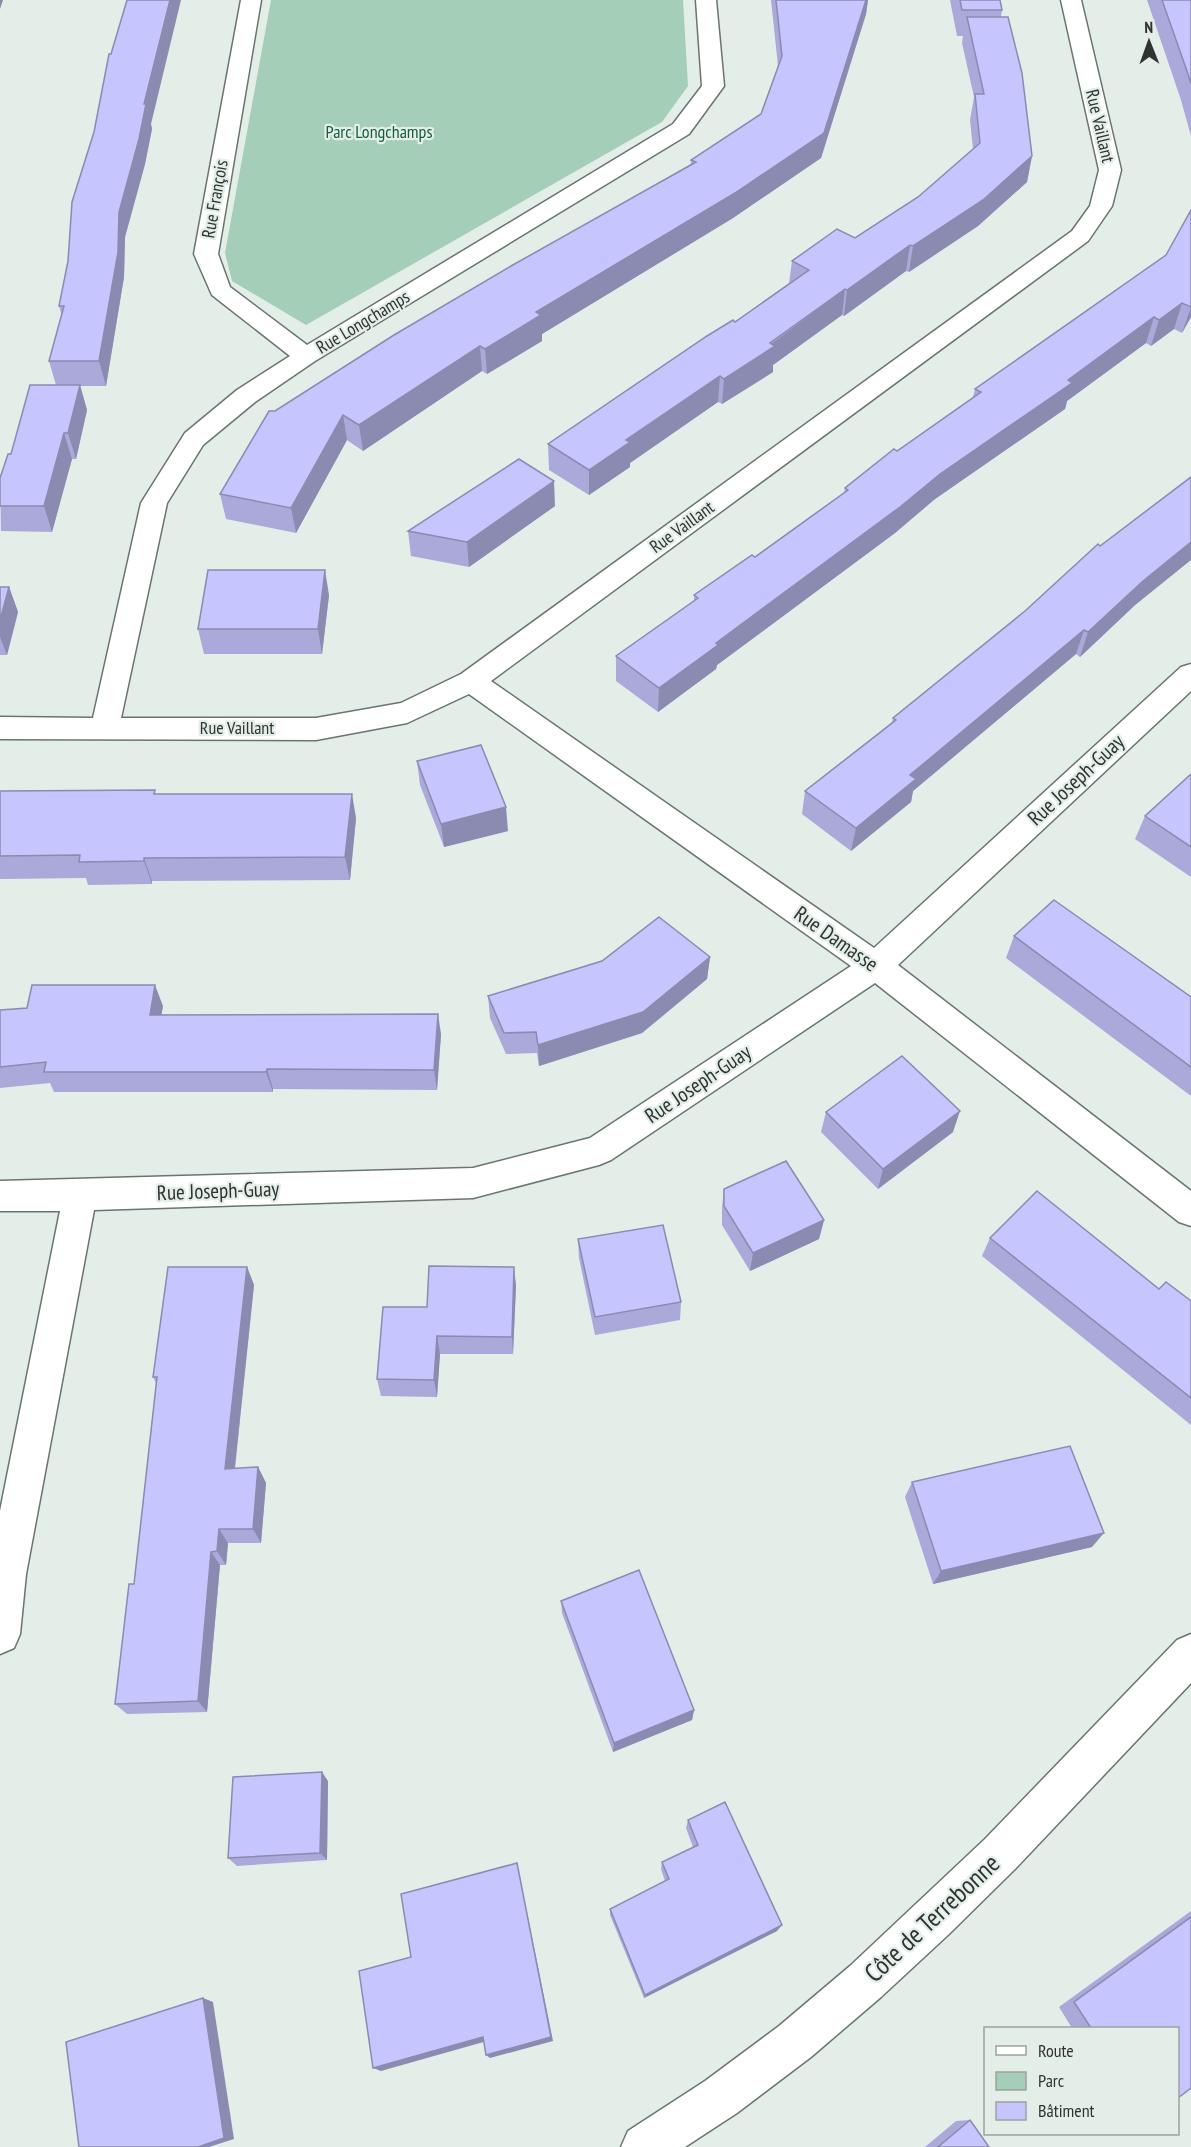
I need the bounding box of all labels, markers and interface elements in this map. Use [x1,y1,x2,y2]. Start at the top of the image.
north arrow [1119,12,1179,72]
text: N [1144,17,1153,37]
street label: Rue Vaillant [1081,87,1120,165]
park label: Parc Longchamps [326,120,432,143]
street label: Rue François [196,158,233,240]
street label: Rue Longchamps [312,285,414,358]
street label: Rue Vaillant [645,495,719,558]
street label: Rue Vaillant [200,716,274,739]
street label: Rue Joseph-Guay [1022,728,1130,831]
street label: Rue Damasse [789,900,884,977]
street label: Rue Joseph-Guay [639,1038,756,1129]
street label: Rue Joseph-Guay [156,1175,280,1206]
street label: Côte de Terrebonne [857,1847,1006,1989]
legend [984,2027,1179,2135]
text: Route [1038,2039,1074,2062]
text: Parc [1038,2069,1065,2092]
text: Bâtiment [1038,2099,1095,2122]

